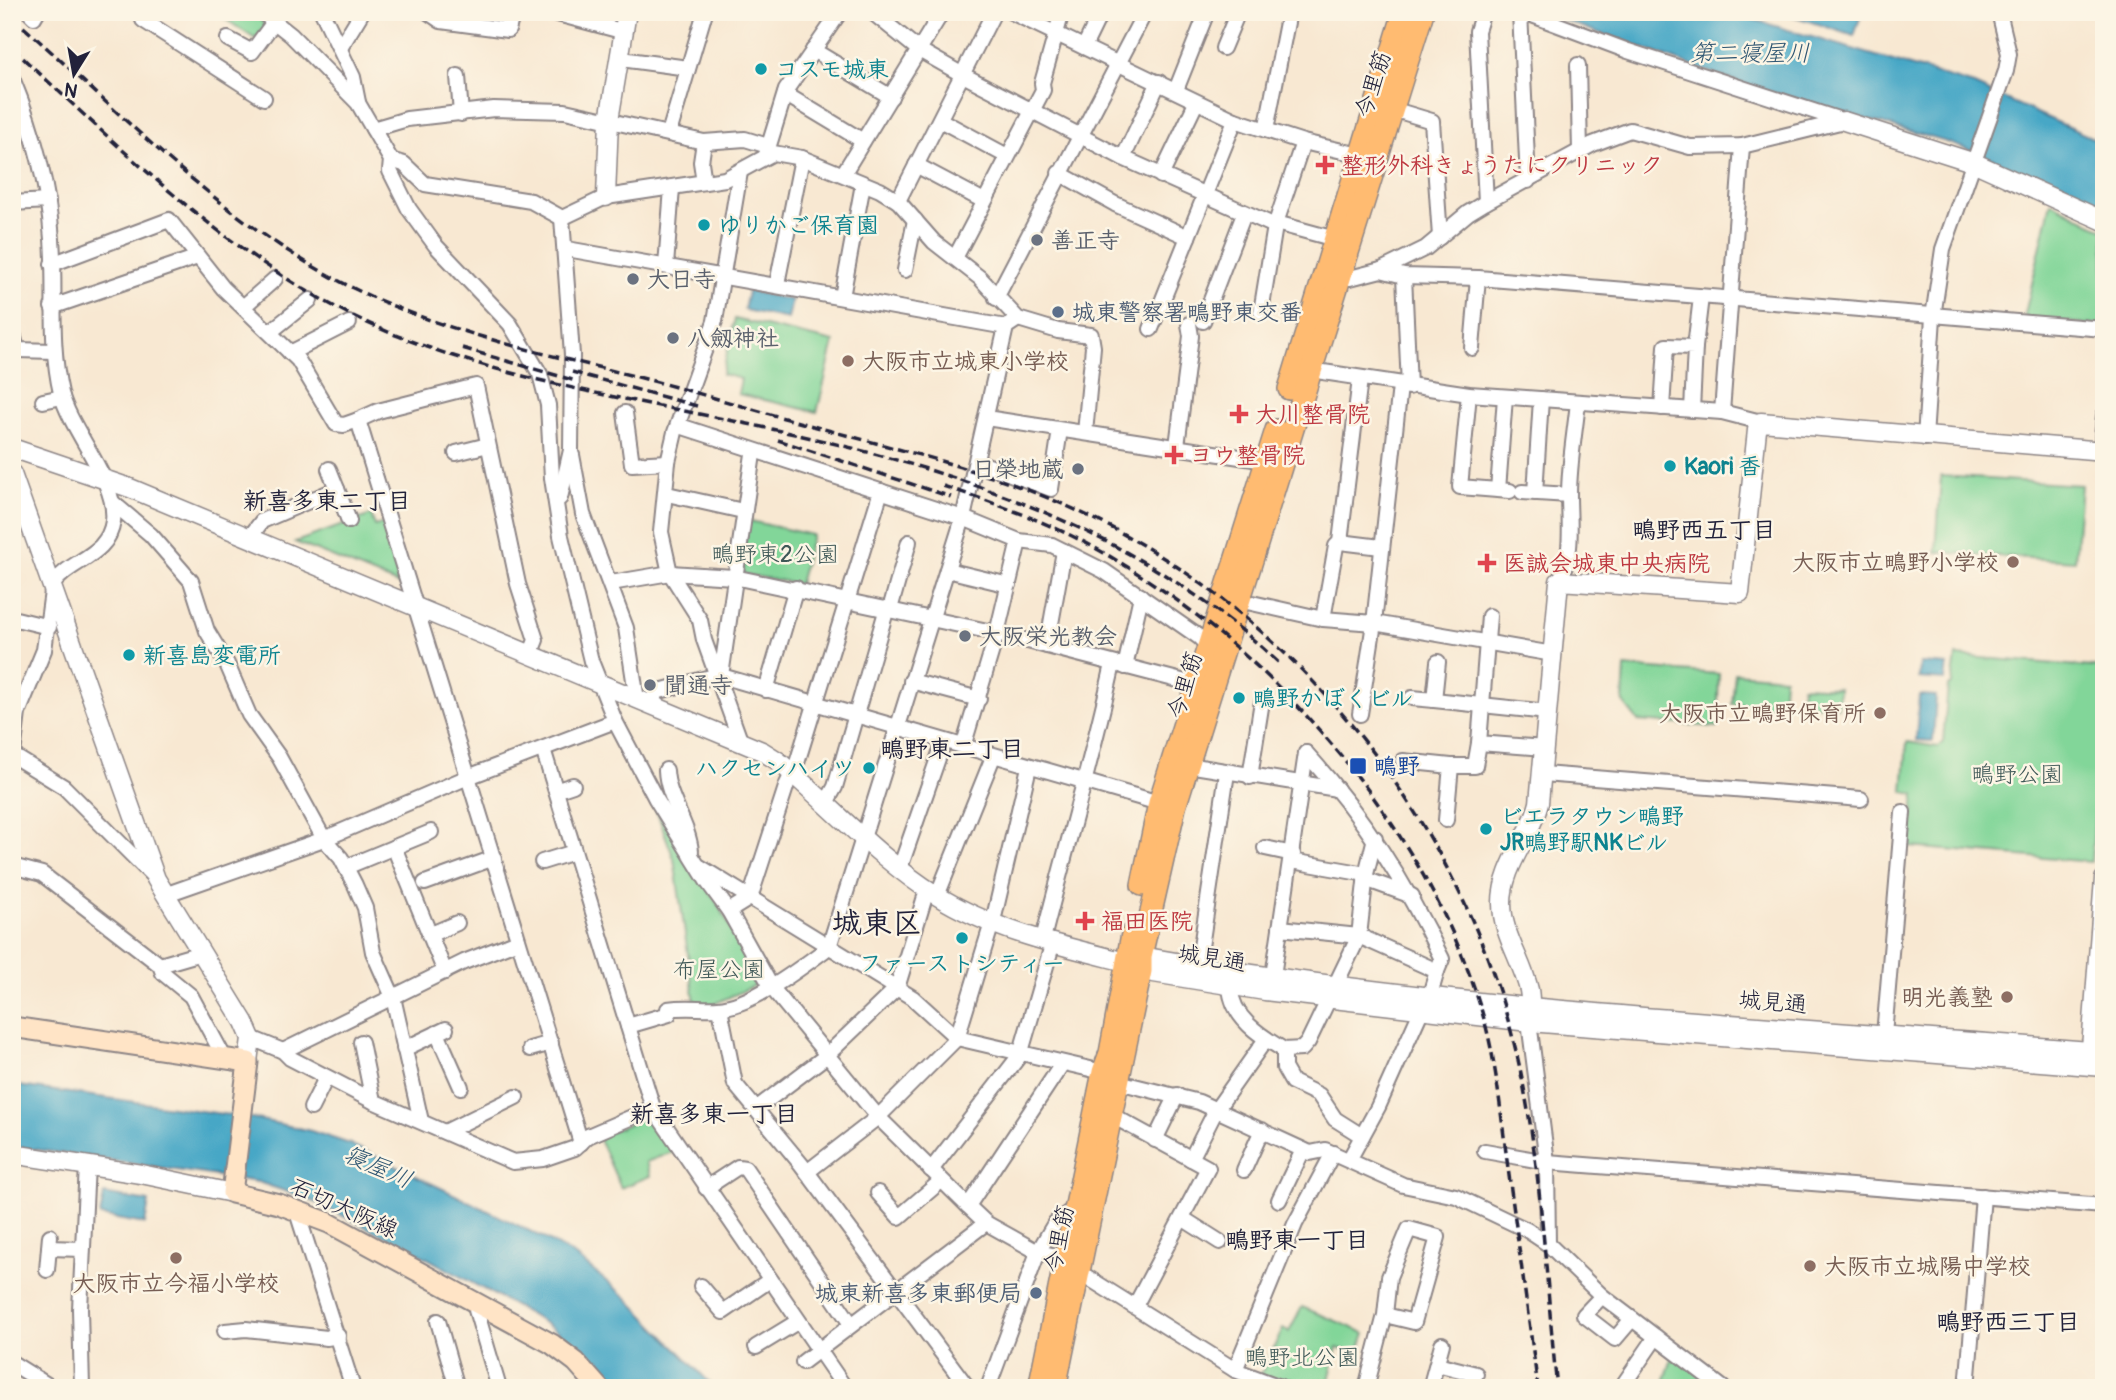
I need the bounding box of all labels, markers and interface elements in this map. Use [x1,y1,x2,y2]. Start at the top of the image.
north arrow [38,38,108,108]
water label: 第二寝屋川 [1690,39,1810,68]
street label: 今里筋 [1349,47,1397,121]
place label: コスモ城東 [775,55,889,84]
marker: コスモ城東 [753,61,769,77]
text: N [62,77,80,103]
place label: 整形外科きょうたにクリニック [1341,151,1663,180]
marker: 整形外科きょうたにクリニック [1315,155,1335,175]
place label: ゆりかご保育園 [718,211,879,240]
marker: ゆりかご保育園 [696,217,712,233]
place label: 善正寺 [1051,226,1120,255]
marker: 善正寺 [1029,232,1045,248]
place label: 大日寺 [647,265,716,294]
marker: 大日寺 [625,271,641,287]
place label: 城東警察署鴫野東交番 [1072,298,1302,327]
marker: 城東警察署鴫野東交番 [1050,304,1066,320]
place label: 八劔神社 [687,324,779,353]
marker: 八劔神社 [665,330,681,346]
place label: 大阪市立城東小学校 [862,347,1069,376]
marker: 大阪市立城東小学校 [840,353,856,369]
place label: 大川整骨院 [1255,400,1370,429]
marker: 大川整骨院 [1229,404,1249,424]
place label: ヨウ整骨院 [1190,441,1305,470]
marker: ヨウ整骨院 [1164,445,1184,465]
place label: Kaori 香 [1684,452,1761,481]
place label: 日榮地蔵 [972,455,1064,484]
marker: Kaori 香 [1662,458,1678,474]
marker: 日榮地蔵 [1070,461,1086,477]
district label: 新喜多東二丁目 [243,487,411,516]
district label: 鴫野西五丁目 [1632,516,1776,545]
park label: 鴫野東2公園 [711,540,839,569]
place label: 大阪市立鴫野小学校 [1792,548,1999,577]
place label: 医誠会城東中央病院 [1503,549,1710,578]
marker: 医誠会城東中央病院 [1477,553,1497,573]
marker: 大阪市立鴫野小学校 [2005,554,2021,570]
place label: 大阪栄光教会 [979,622,1117,651]
marker: 大阪栄光教会 [957,628,973,644]
place label: 新喜島変電所 [143,641,281,670]
marker: 新喜島変電所 [121,647,137,663]
street label: 今里筋 [1161,648,1209,722]
place label: 聞通寺 [664,671,733,700]
marker: 聞通寺 [642,677,658,693]
place label: 鴫野かぼくビル [1253,684,1414,713]
marker: 鴫野かぼくビル [1231,690,1247,706]
place label: 大阪市立鴫野保育所 [1659,699,1866,728]
marker: 大阪市立鴫野保育所 [1872,705,1888,721]
district label: 鴫野東二丁目 [880,735,1024,764]
place label: 鴫野 [1374,752,1420,781]
place label: ハクセンハイツ [695,754,855,783]
marker: 鴫野 [1348,756,1368,776]
marker: ハクセンハイツ [861,760,877,776]
park label: 鴫野公園 [1971,760,2063,789]
place label: ビエラタウン鴫野 JR鴫野駅NKビル [1500,802,1684,857]
marker: ビエラタウン鴫野 JR鴫野駅NKビル [1478,821,1494,837]
district label: 城東区 [832,905,922,942]
place label: 福田医院 [1101,907,1193,936]
marker: 福田医院 [1075,911,1095,931]
marker: ファーストシティー [954,930,970,946]
street label: 城見通 [1176,938,1248,978]
place label: ファーストシティー [859,949,1065,978]
park label: 布屋公園 [673,955,765,984]
place label: 明光義塾 [1901,983,1993,1012]
street label: 城見通 [1737,985,1809,1019]
marker: 明光義塾 [1999,989,2015,1005]
district label: 新喜多東一丁目 [630,1100,798,1129]
water label: 寝屋川 [339,1139,417,1195]
street label: 石切大阪線 [286,1171,402,1245]
street label: 今里筋 [1038,1202,1080,1276]
district label: 鴫野東一丁目 [1225,1226,1369,1255]
marker: 大阪市立今福小学校 [168,1250,184,1266]
place label: 大阪市立城陽中学校 [1824,1252,2031,1281]
marker: 大阪市立城陽中学校 [1802,1258,1818,1274]
place label: 大阪市立今福小学校 [73,1269,280,1298]
place label: 城東新喜多東郵便局 [815,1279,1022,1308]
marker: 城東新喜多東郵便局 [1028,1285,1044,1301]
district label: 鴫野西三丁目 [1936,1308,2080,1337]
park label: 鴫野北公園 [1245,1343,1360,1372]

